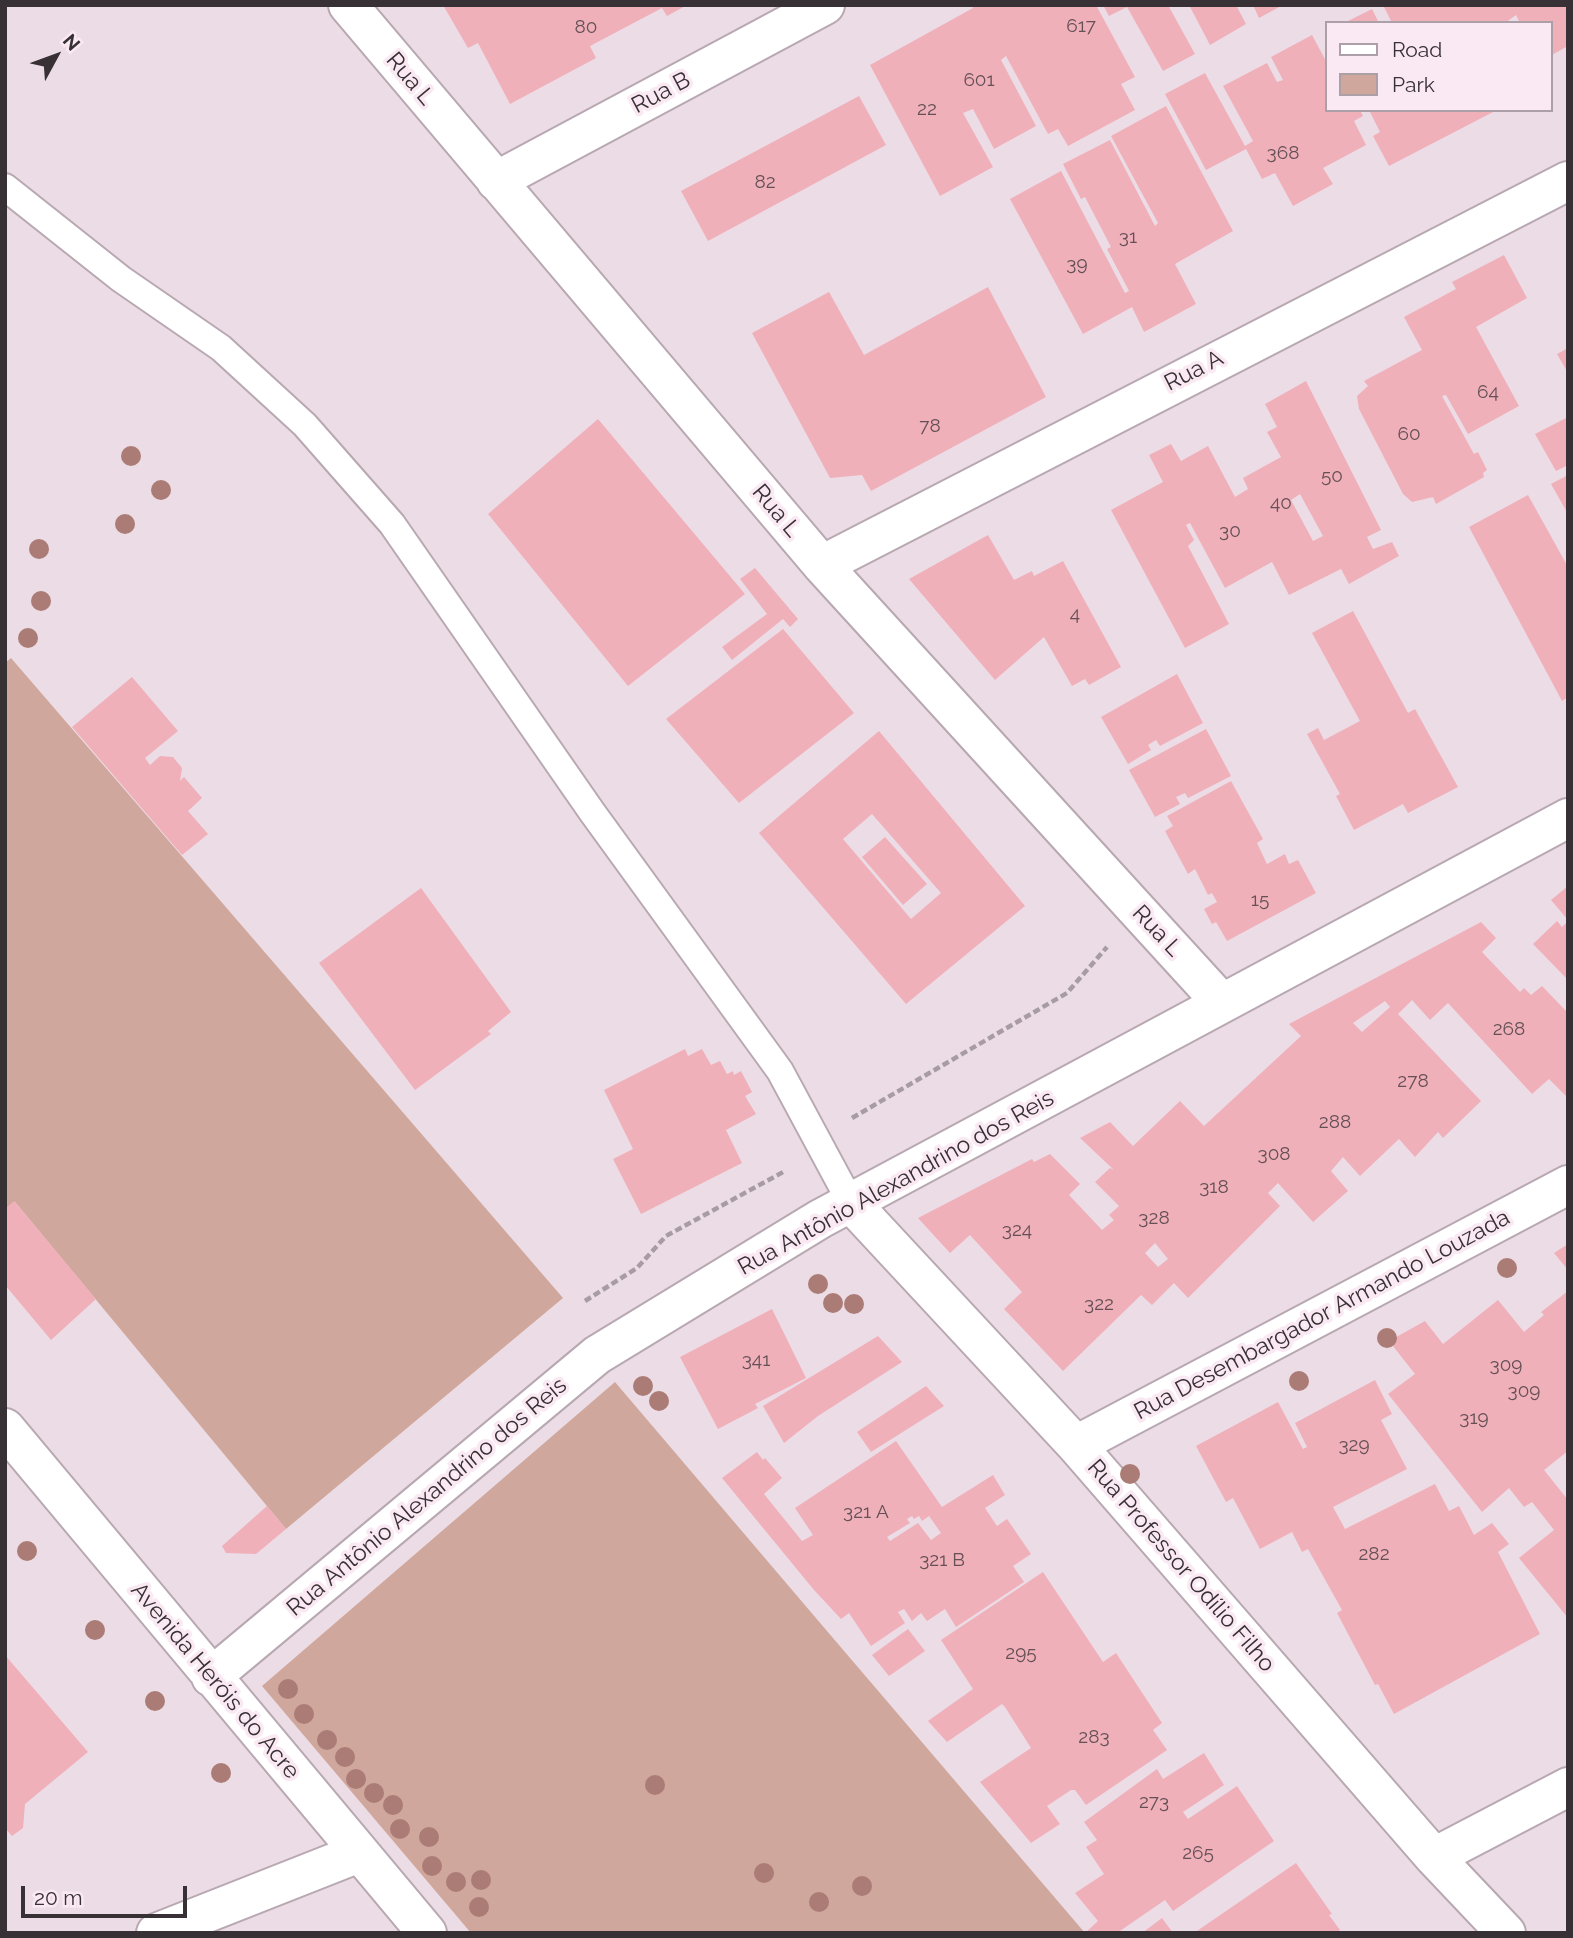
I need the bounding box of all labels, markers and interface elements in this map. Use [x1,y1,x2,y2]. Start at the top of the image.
house number: 617 [1066,15,1096,37]
house number: 80 [575,16,597,38]
north arrow [21,21,91,91]
legend [1324,21,1552,112]
text: N [59,30,85,55]
text: Road [1392,37,1442,62]
street label: Rua L [380,47,440,111]
street label: Rua B [627,66,695,120]
house number: 601 [963,69,995,91]
text: Park [1392,72,1435,97]
house number: 22 [917,98,937,120]
house number: 368 [1267,142,1299,164]
house number: 82 [754,171,776,193]
house number: 31 [1119,226,1137,248]
house number: 39 [1066,253,1088,275]
street label: Rua A [1160,345,1228,397]
house number: 64 [1477,381,1499,403]
house number: 78 [919,415,941,437]
house number: 60 [1397,423,1421,445]
house number: 50 [1321,465,1343,487]
street label: Rua L [746,479,806,543]
house number: 40 [1270,492,1292,514]
house number: 30 [1219,520,1241,542]
house number: 4 [1070,603,1080,625]
house number: 15 [1251,889,1269,911]
street label: Rua L [1126,900,1188,962]
house number: 268 [1493,1018,1525,1040]
house number: 278 [1397,1070,1429,1092]
street label: Rua Antônio Alexandrino dos Reis [733,1084,1059,1282]
house number: 288 [1319,1111,1351,1133]
house number: 308 [1257,1143,1291,1165]
house number: 318 [1199,1176,1229,1198]
street label: Rua Desembargador Armando Louzada [1129,1204,1515,1426]
house number: 328 [1138,1207,1170,1229]
house number: 324 [1002,1219,1032,1241]
house number: 322 [1084,1293,1114,1315]
house number: 341 [742,1349,770,1371]
house number: 309 [1490,1354,1522,1376]
street label: Rua Antônio Alexandrino dos Reis [281,1372,573,1622]
house number: 309 [1508,1380,1540,1402]
house number: 319 [1459,1407,1489,1429]
house number: 329 [1338,1434,1370,1456]
street label: Rua Professor Odílio Filho [1081,1454,1281,1678]
house number: 321 A [843,1501,889,1523]
house number: 282 [1358,1543,1390,1565]
house number: 321 B [919,1549,965,1571]
street label: Avenida Heróis do Acre [125,1577,305,1785]
house number: 295 [1005,1642,1037,1664]
house number: 283 [1078,1726,1110,1748]
house number: 273 [1139,1791,1169,1813]
house number: 265 [1182,1842,1214,1864]
scale bar [24,1871,191,1915]
text: 20 m [34,1885,82,1910]

